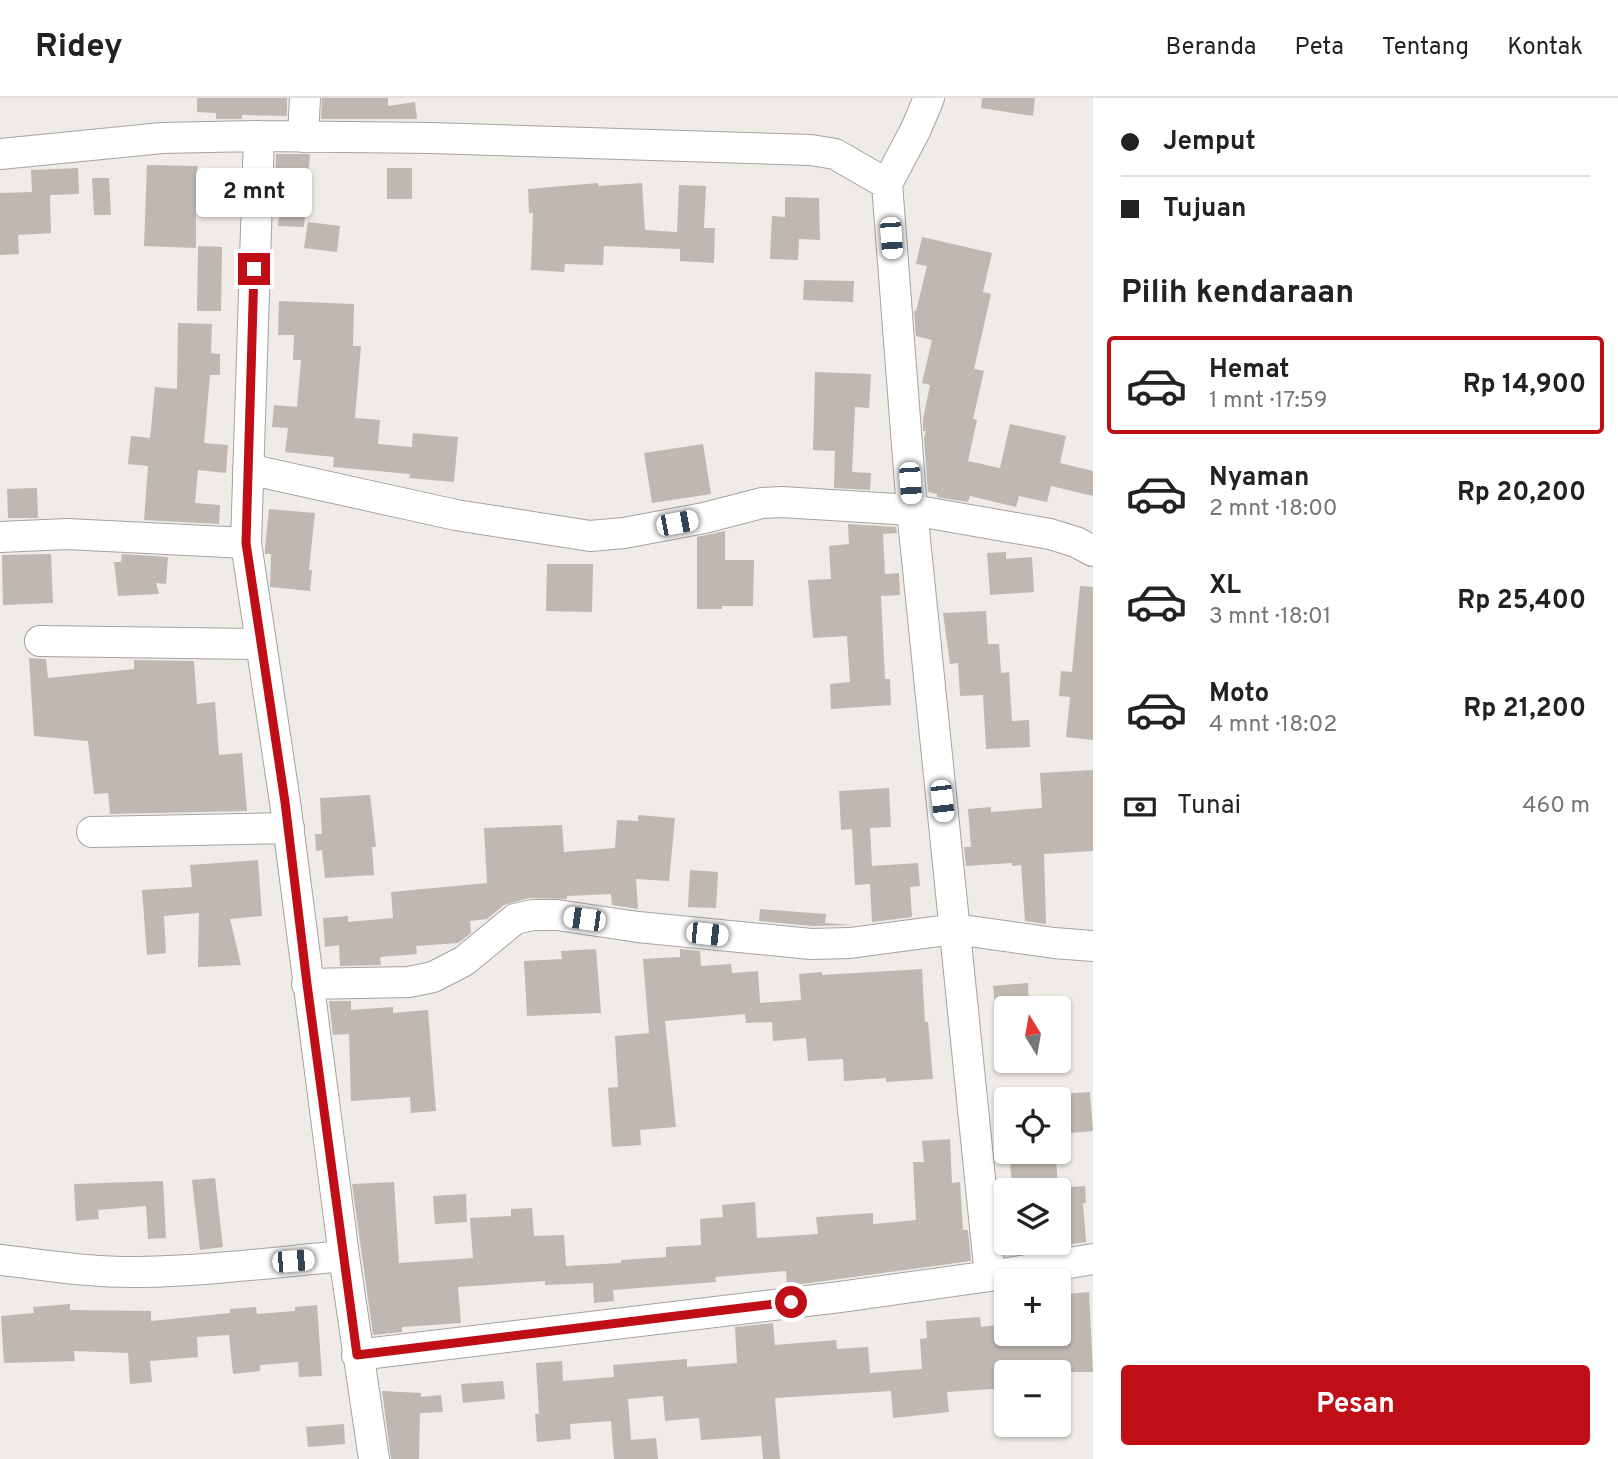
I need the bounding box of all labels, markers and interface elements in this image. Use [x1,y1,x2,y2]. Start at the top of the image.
text: Ridey [35,27,123,69]
text: Beranda [1166,33,1257,63]
text: Peta [1295,33,1344,63]
text: Tentang [1382,33,1469,63]
text: Kontak [1507,33,1583,63]
text: Jemput [1163,126,1256,159]
callout: 2 mnt [196,167,312,216]
text: 2 mnt [223,178,285,207]
text: Tujuan [1163,193,1247,226]
car [880,216,903,260]
route end [238,253,270,285]
text: Pilih kendaraan [1121,274,1354,314]
icon: car [1125,354,1188,417]
text: Hemat [1209,354,1289,387]
text: Rp 14,900 [1463,369,1586,402]
text: 1 mnt · 17:59 [1209,387,1327,416]
car [899,461,922,505]
icon: car [1125,462,1188,525]
text: Nyaman [1209,462,1309,495]
text: Rp 20,200 [1457,477,1586,510]
text: 2 mnt · 18:00 [1209,495,1338,524]
car [655,509,700,537]
icon: car [1125,570,1188,633]
text: XL [1209,570,1241,603]
text: Rp 25,400 [1457,585,1586,618]
text: 3 mnt · 18:01 [1209,603,1331,632]
icon: car [1125,678,1188,741]
text: Moto [1209,678,1269,711]
text: Rp 21,200 [1463,693,1586,726]
text: 4 mnt · 18:02 [1209,711,1337,740]
car [930,779,955,823]
icon: cash [1121,788,1159,826]
text: Tunai [1177,790,1241,823]
text: 460 m [1522,792,1590,821]
car [562,906,607,932]
car [686,921,729,947]
north arrow [994,996,1071,1073]
map controls [994,996,1071,1437]
button: locate [994,1087,1071,1164]
button: layers [994,1178,1071,1255]
car [272,1249,315,1273]
button: + [994,1269,1071,1346]
route start [775,1286,807,1318]
button: − [994,1360,1071,1437]
button: Pesan [1121,1365,1590,1445]

